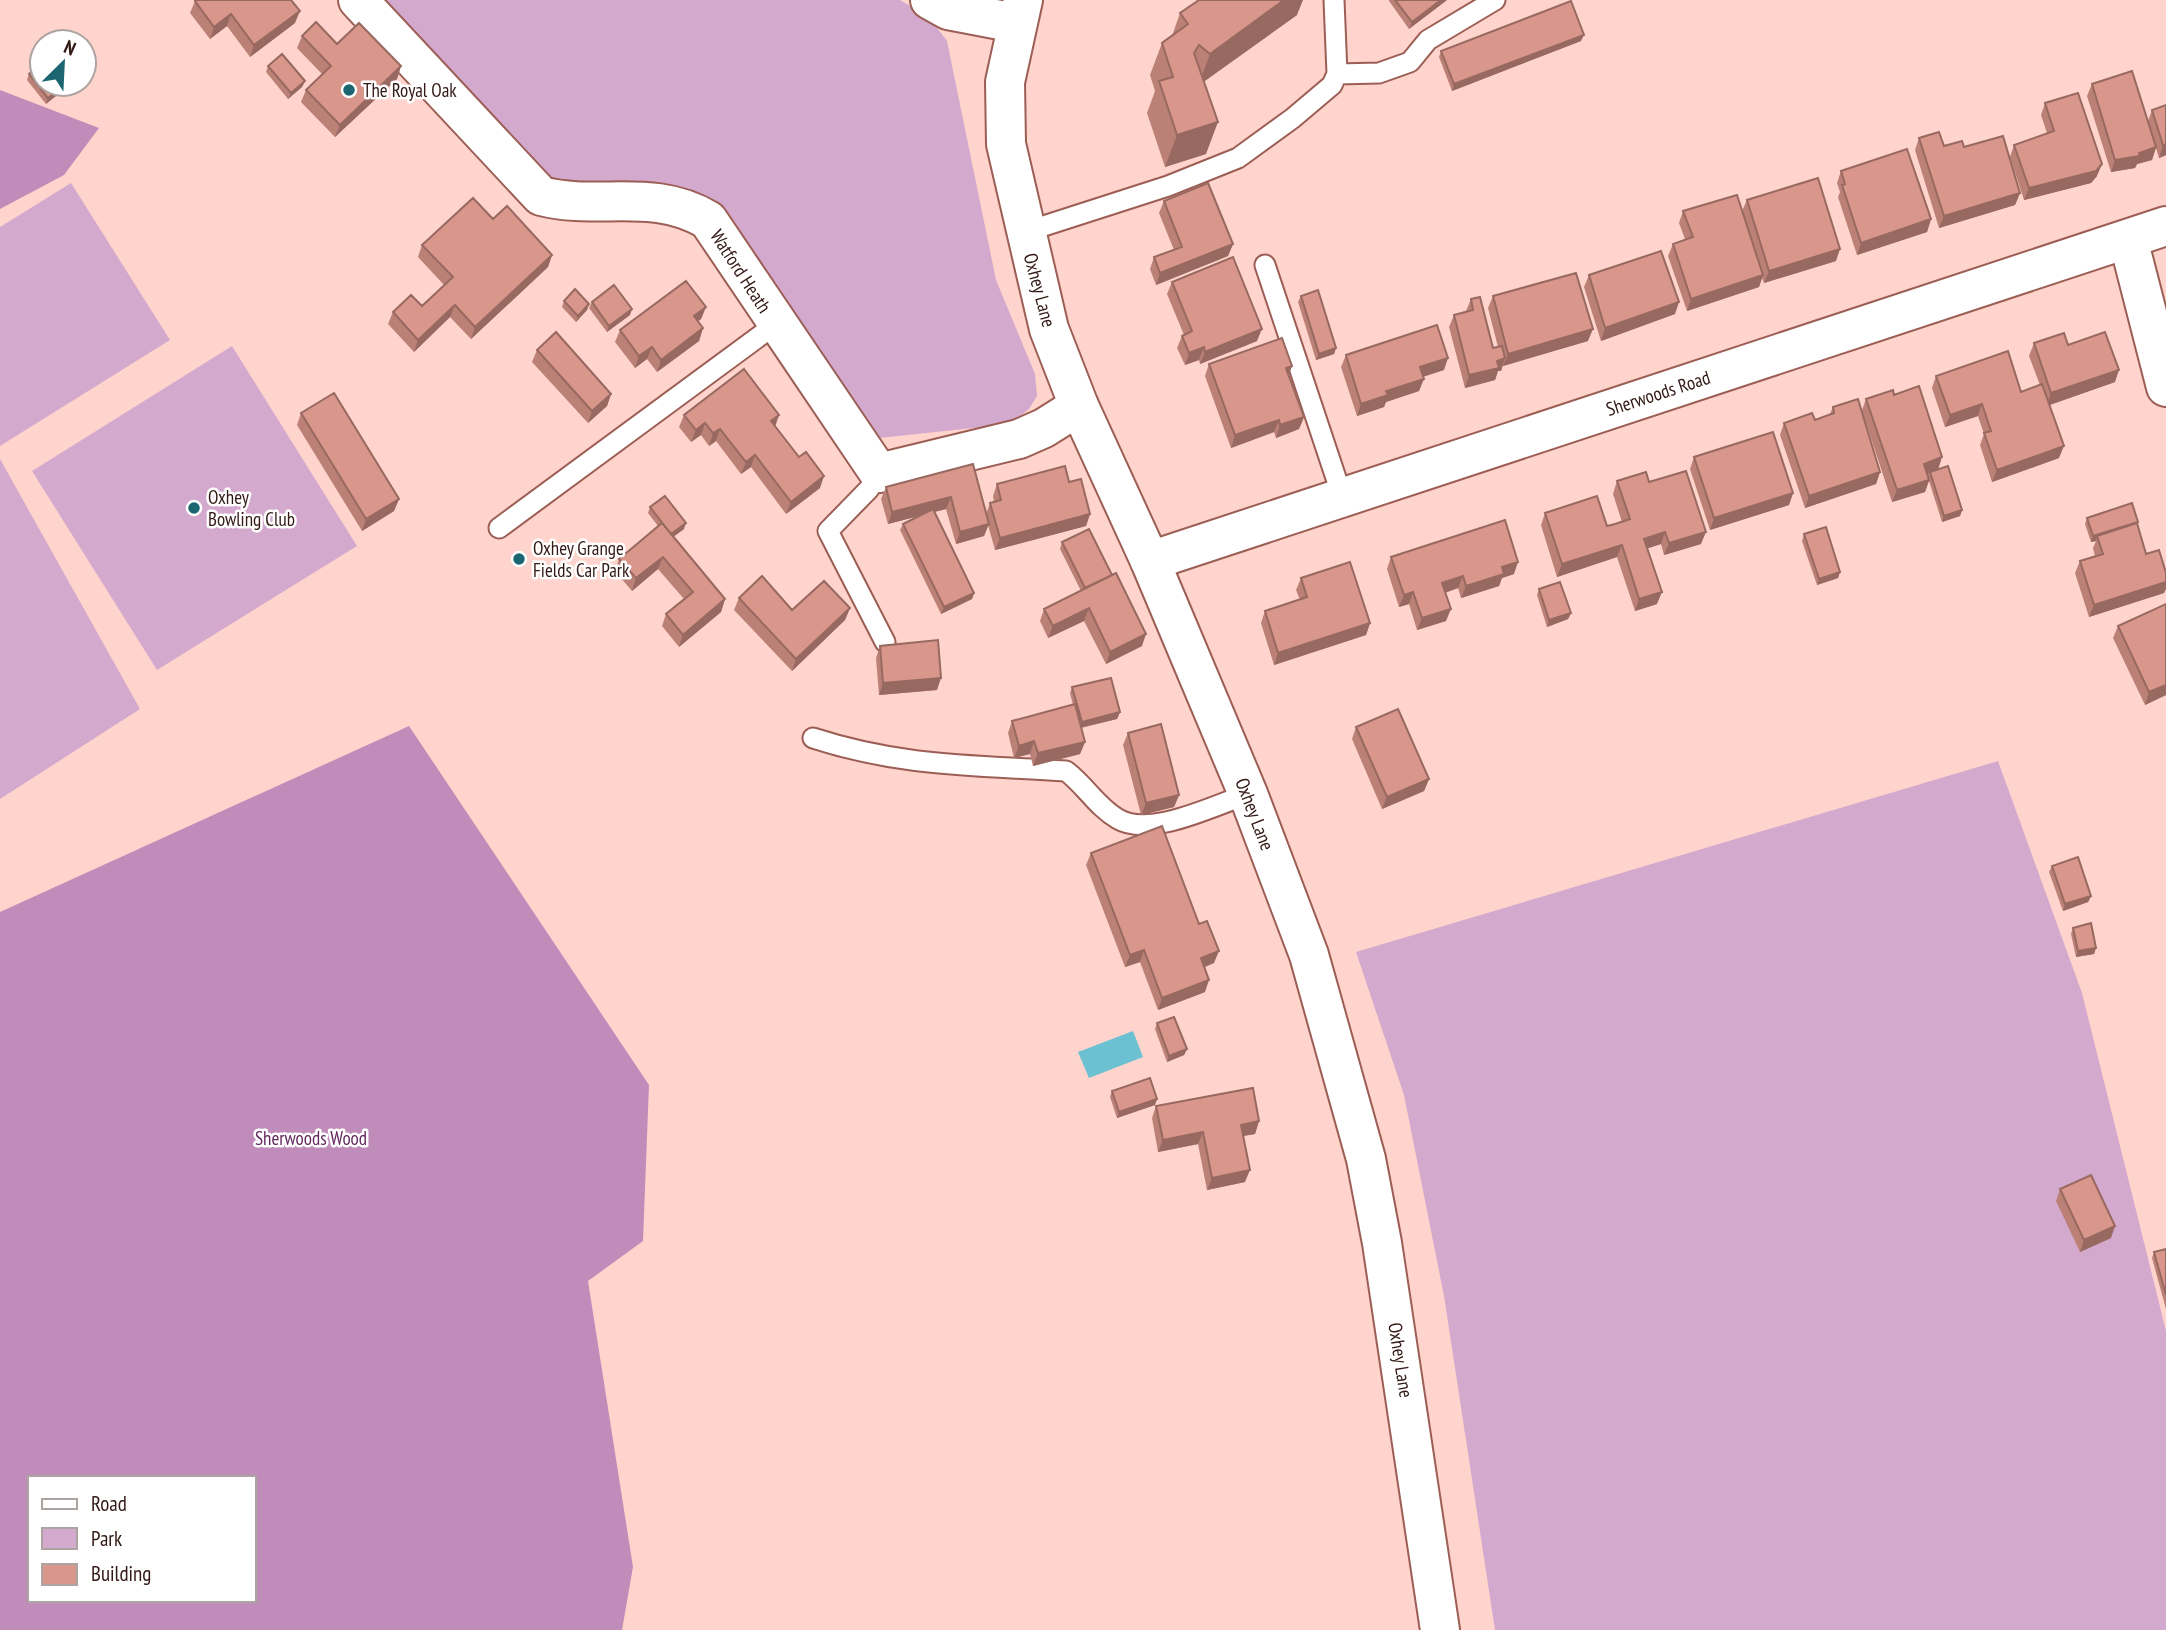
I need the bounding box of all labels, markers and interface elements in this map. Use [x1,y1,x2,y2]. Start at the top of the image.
north arrow [28,28,98,98]
text: N [60,34,79,61]
place label: The Royal Oak [363,78,457,102]
marker: The Royal Oak [341,82,357,98]
street label: Watford Heath [705,225,777,317]
street label: Oxhey Lane [1019,250,1061,330]
street label: Sherwoods Road [1603,365,1713,421]
place label: Oxhey Bowling Club [208,485,295,531]
marker: Oxhey Bowling Club [186,500,202,516]
place label: Oxhey Grange Fields Car Park [533,536,630,582]
marker: Oxhey Grange Fields Car Park [511,551,527,567]
street label: Oxhey Lane [1230,774,1280,854]
park label: Sherwoods Wood [255,1126,367,1150]
street label: Oxhey Lane [1383,1321,1419,1399]
legend [28,1476,256,1602]
text: Road [91,1490,127,1517]
text: Park [91,1525,122,1552]
text: Building [91,1560,151,1587]

